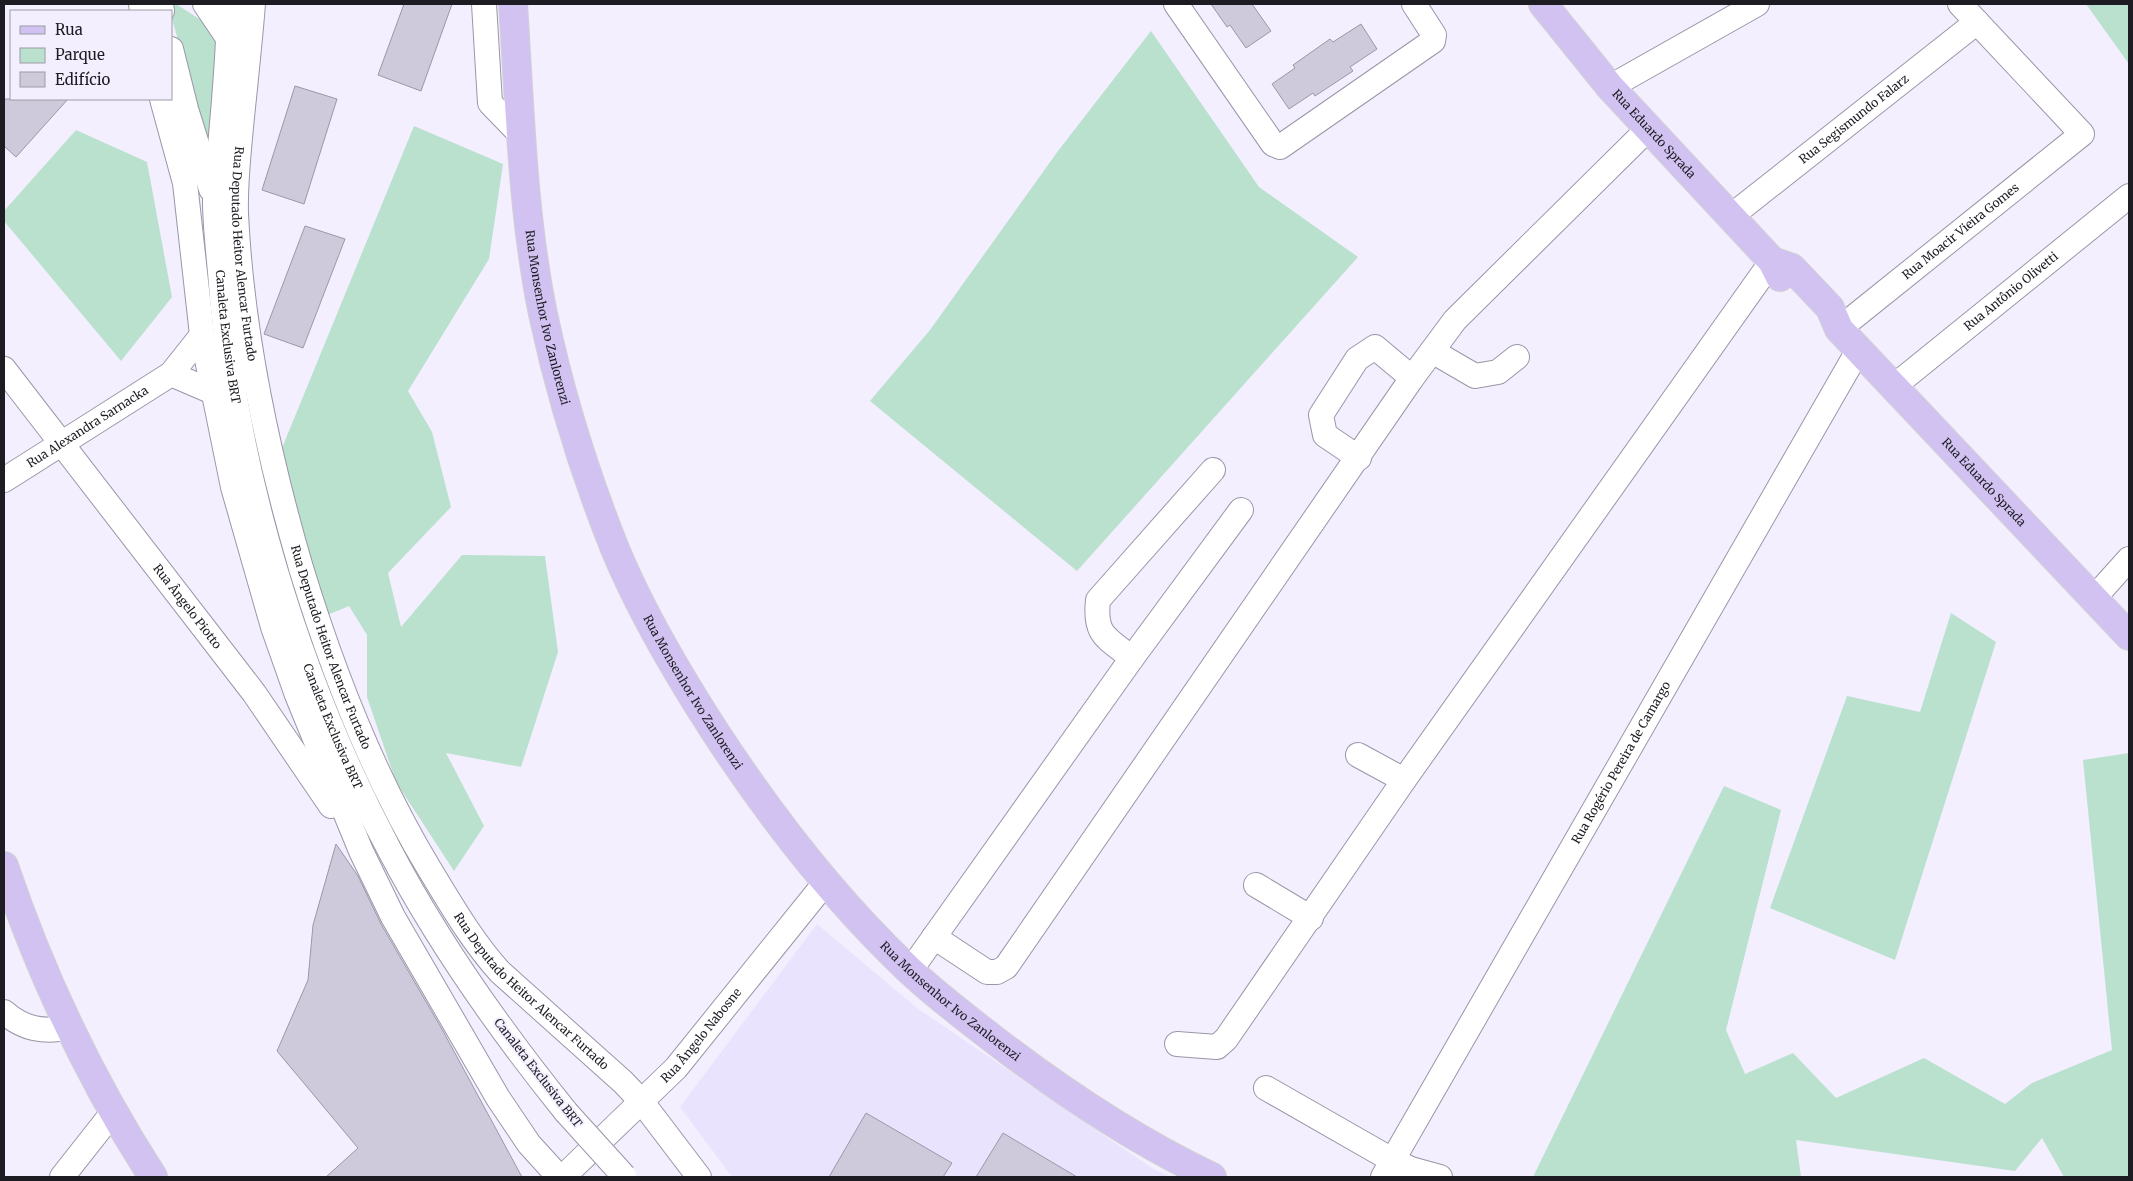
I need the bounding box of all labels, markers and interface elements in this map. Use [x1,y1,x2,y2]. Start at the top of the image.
legend [10,10,172,100]
text: Rua [55,20,83,39]
text: Parque [55,45,105,64]
text: Edifício [55,70,111,89]
street label: Rua Segismundo Falarz [1796,71,1912,167]
street label: Rua Eduardo Sprada [1609,86,1700,182]
street label: Rua Deputado Heitor Alencar Furtado [229,146,260,362]
street label: Rua Moacir Vieira Gomes [1899,180,2022,282]
street label: Rua Monsenhor Ivo Zanlorenzi [523,229,573,407]
street label: Rua Antônio Olivetti [1961,248,2061,334]
street label: Canaleta Exclusiva BRT [213,269,244,405]
street label: Rua Alexandra Sarnacka [24,382,151,471]
street label: Rua Eduardo Sprada [1939,435,2030,530]
street label: Rua Deputado Heitor Alencar Furtado [288,543,374,751]
street label: Rua Ângelo Piotto [150,561,225,652]
street label: Rua Monsenhor Ivo Zanlorenzi [640,612,746,772]
street label: Canaleta Exclusiva BRT [300,661,366,792]
street label: Rua Rogério Pereira de Camargo [1568,678,1673,846]
street label: Rua Deputado Heitor Alencar Furtado [451,909,612,1073]
street label: Rua Monsenhor Ivo Zanlorenzi [877,938,1024,1064]
street label: Rua Ângelo Nabosne [657,985,744,1086]
street label: Canaleta Exclusiva BRT [491,1015,586,1131]

